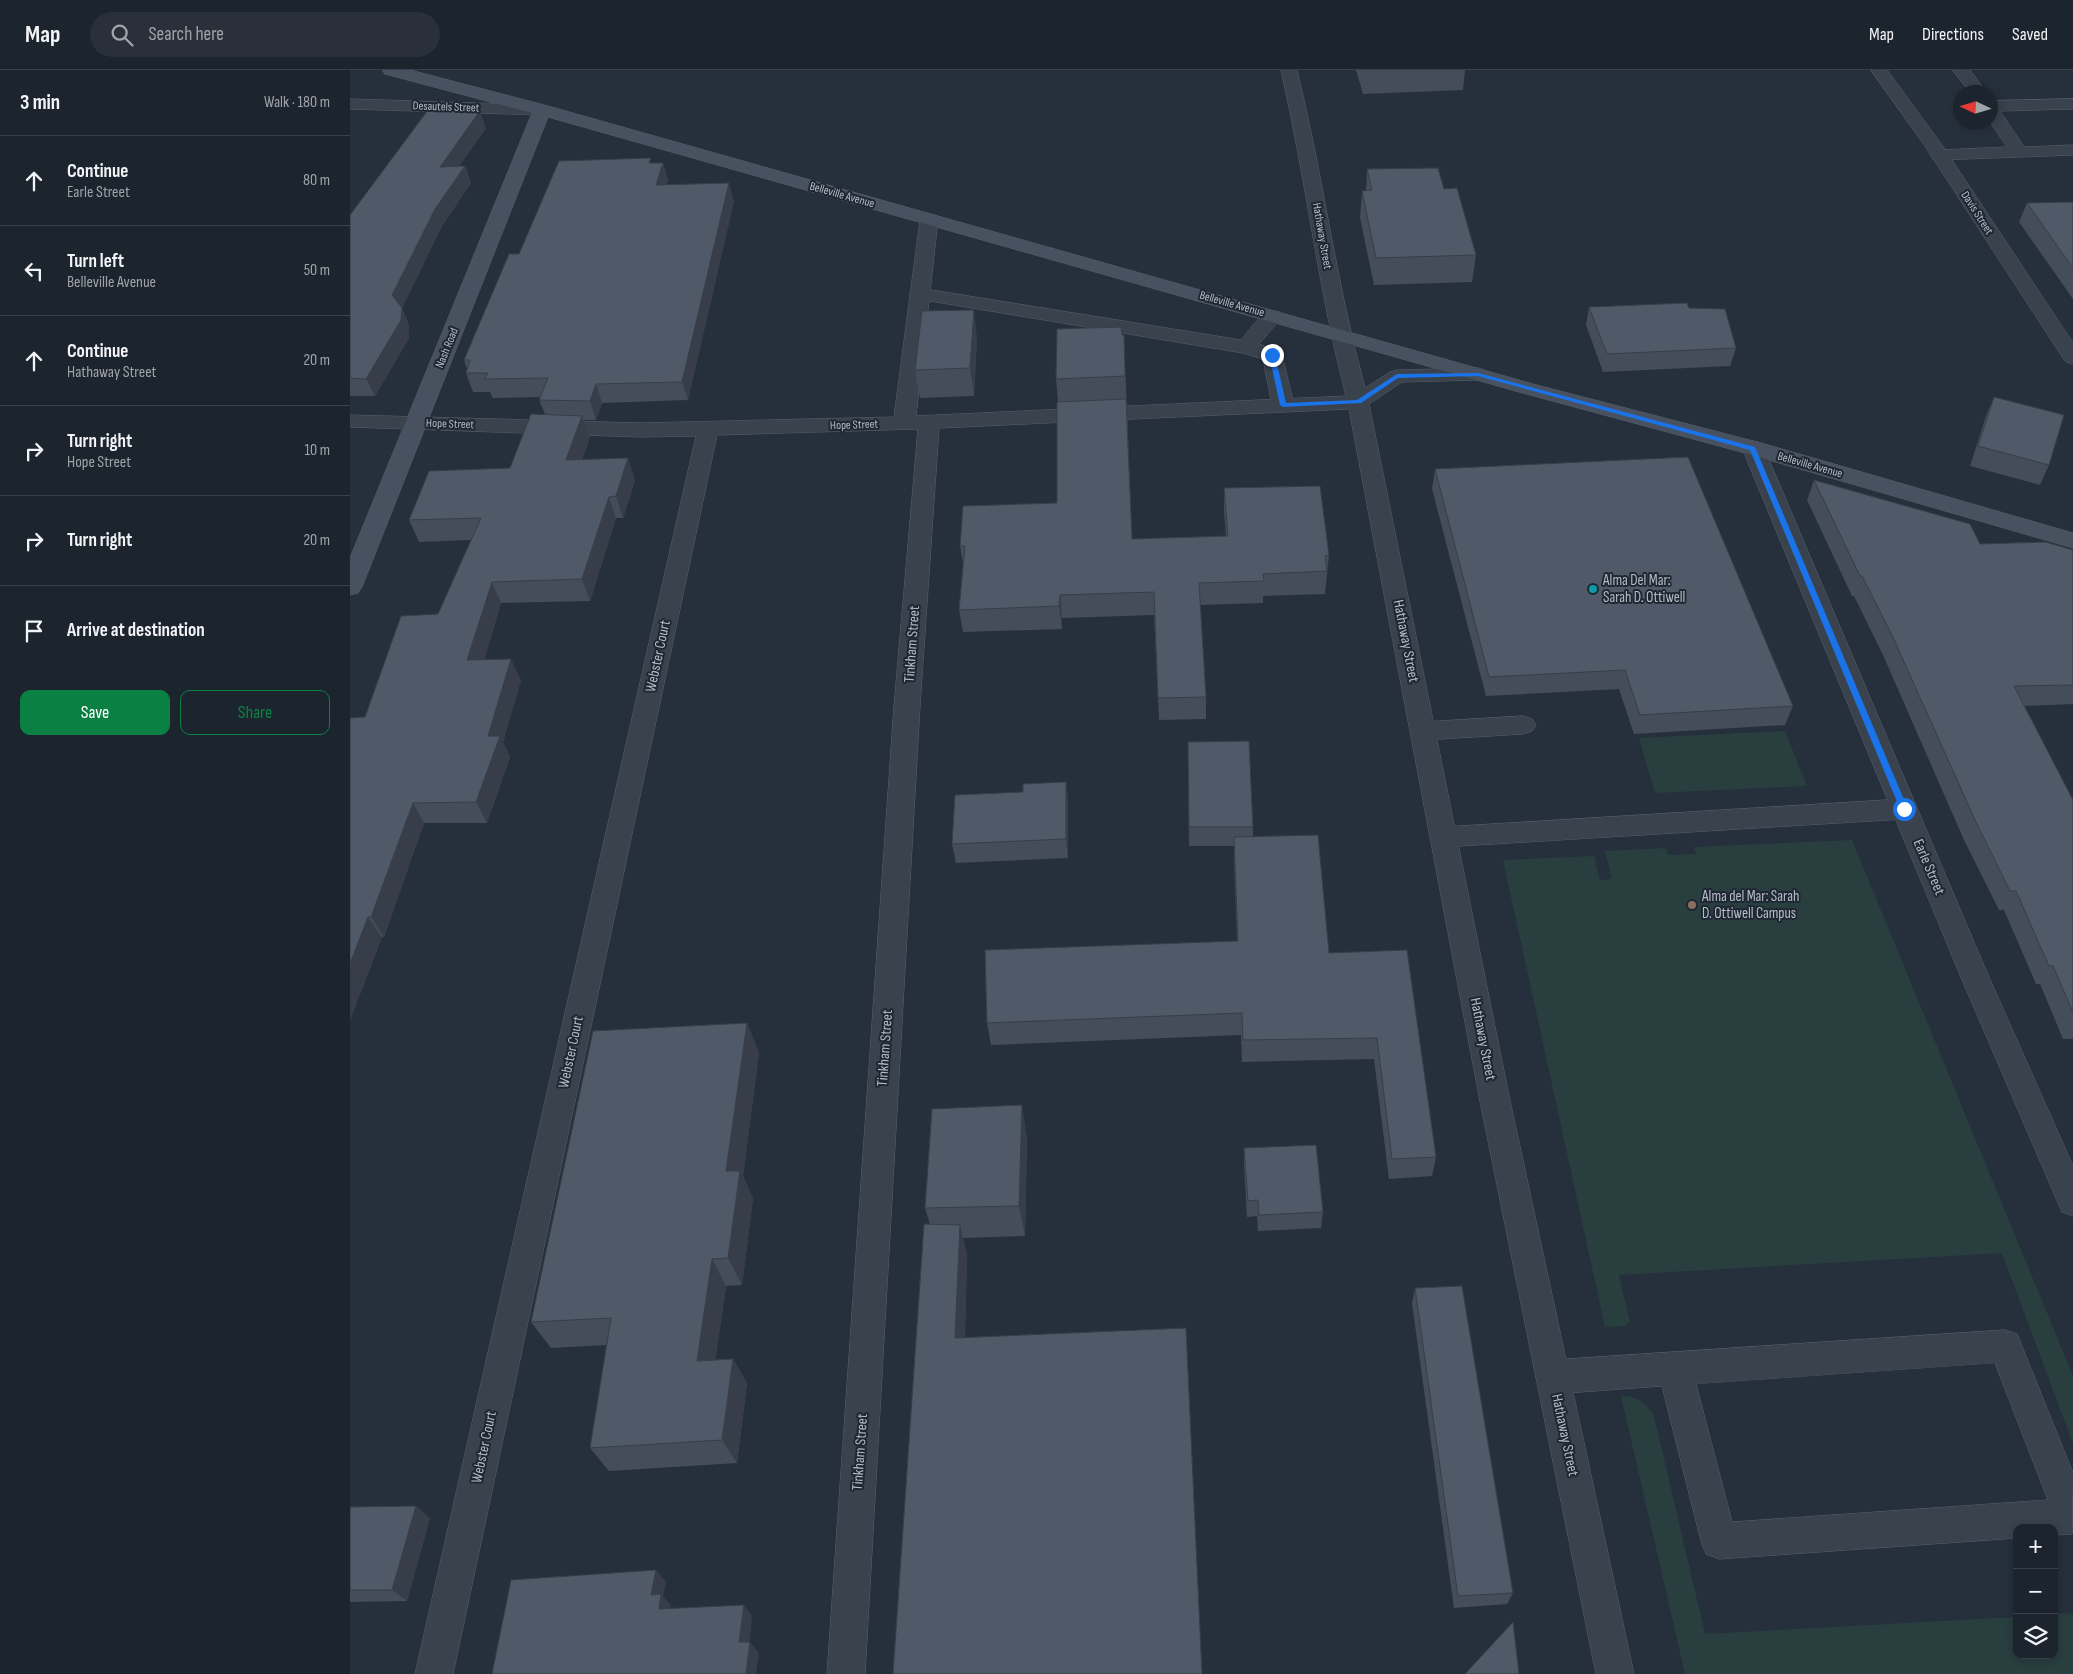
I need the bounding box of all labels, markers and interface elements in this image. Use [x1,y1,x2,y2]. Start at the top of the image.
search box [90,12,440,57]
text: Map [25,20,60,49]
icon: search [108,21,136,49]
text: Search here [148,23,224,46]
text: Map [1869,24,1894,45]
text: Directions [1922,24,1984,45]
text: Saved [2012,24,2048,45]
north arrow [1953,85,1998,130]
text: 3 min [20,90,60,115]
text: Walk · 180 m [264,93,330,112]
street label: Desautels Street [412,98,480,116]
text: Continue [67,160,128,183]
icon: ahead [20,167,48,195]
text: 80 m [303,171,330,190]
street label: Belleville Avenue [808,179,876,211]
text: Earle Street [67,183,130,202]
street label: Davis Street [1957,188,1997,238]
street label: Hathaway Street [1309,202,1335,271]
text: Turn left [67,250,124,273]
icon: left [20,257,48,285]
text: 50 m [304,261,330,280]
text: Belleville Avenue [67,273,156,292]
street label: Belleville Avenue [1198,288,1266,320]
street label: Nash Road [432,326,462,370]
text: Continue [67,340,128,363]
route end [1261,344,1284,367]
icon: ahead [20,347,48,375]
text: 20 m [303,351,330,370]
text: Hathaway Street [67,363,156,382]
street label: Hope Street [426,416,475,432]
street label: Hope Street [830,417,879,433]
text: Turn right [67,430,132,453]
icon: right [20,437,48,465]
text: 10 m [304,441,330,460]
street label: Belleville Avenue [1776,449,1844,481]
text: Hope Street [67,453,131,472]
icon: right [20,527,48,555]
text: Turn right [67,529,132,552]
text: 20 m [303,531,330,550]
place label: Alma Del Mar: Sarah D. Ottiwell [1602,571,1685,607]
marker: Alma Del Mar: Sarah D. Ottiwell [1587,583,1599,595]
street label: Hathaway Street [1389,598,1423,684]
street label: Tinkham Street [900,605,924,683]
icon: arrive [20,617,48,645]
street label: Webster Court [641,618,675,694]
text: Arrive at destination [67,619,205,642]
button: Save [20,690,170,735]
button: Share [180,690,330,735]
route start [1893,798,1916,821]
street label: Earle Street [1909,836,1949,898]
place label: Alma del Mar: Sarah D. Ottiwell Campus [1701,887,1799,923]
marker: Alma del Mar: Sarah D. Ottiwell Campus [1686,899,1698,911]
street label: Hathaway Street [1466,996,1500,1082]
street label: Tinkham Street [873,1009,897,1087]
street label: Webster Court [554,1014,588,1090]
street label: Hathaway Street [1547,1392,1583,1478]
street label: Webster Court [467,1409,501,1485]
street label: Tinkham Street [848,1413,872,1491]
map controls [2013,1524,2058,1659]
button: + [2013,1524,2058,1569]
button: − [2013,1569,2058,1614]
button: layers [2013,1614,2058,1659]

